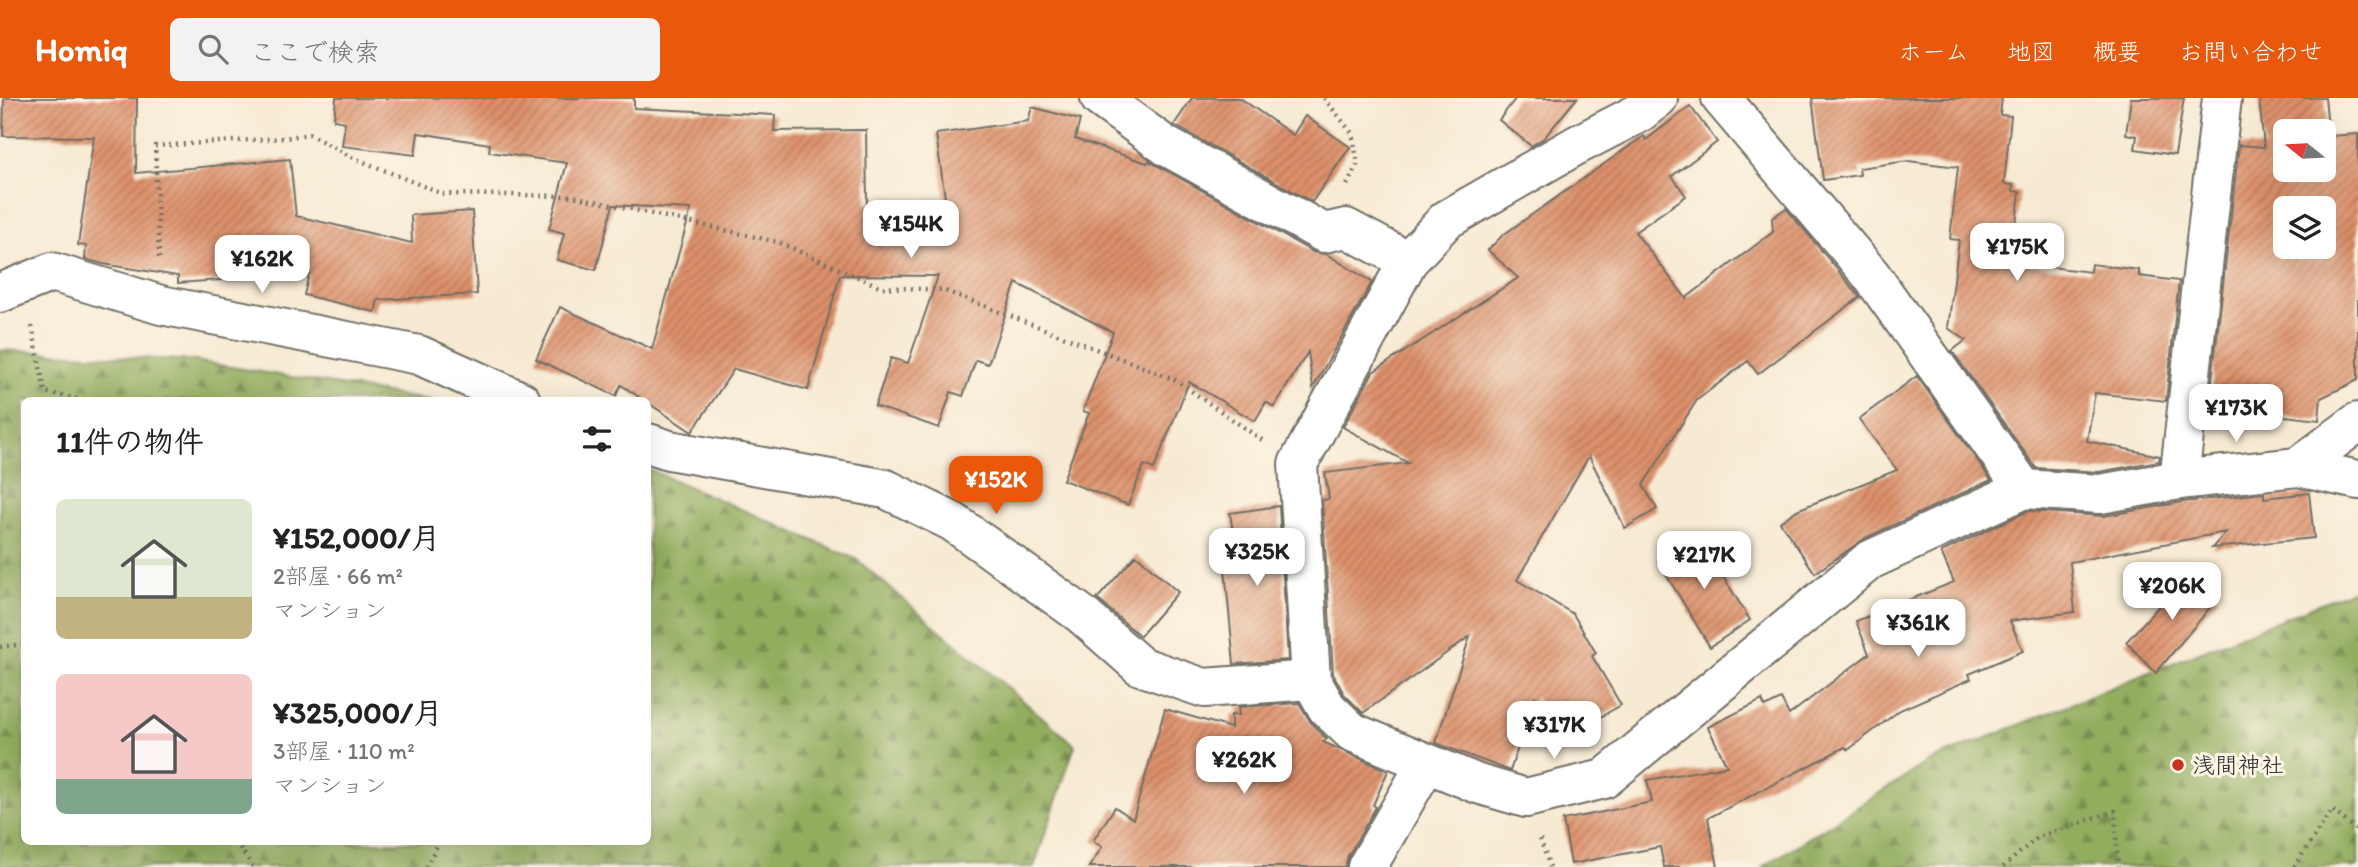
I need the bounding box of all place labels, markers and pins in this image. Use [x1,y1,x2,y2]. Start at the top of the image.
pin: ¥154K [862,200,960,260]
pin: ¥175K [1968,223,2066,283]
pin: ¥162K [213,236,311,295]
pin: ¥173K [2187,384,2285,444]
pin: ¥152K [947,456,1045,516]
pin: ¥325K [1208,528,1306,588]
pin: ¥217K [1655,532,1753,591]
pin: ¥206K [2123,562,2221,622]
pin: ¥361K [1869,600,1967,659]
pin: ¥317K [1505,702,1603,761]
pin: ¥262K [1195,736,1293,796]
place label: 浅間神社 [2192,751,2284,779]
marker: 浅間神社 [2170,757,2186,773]

